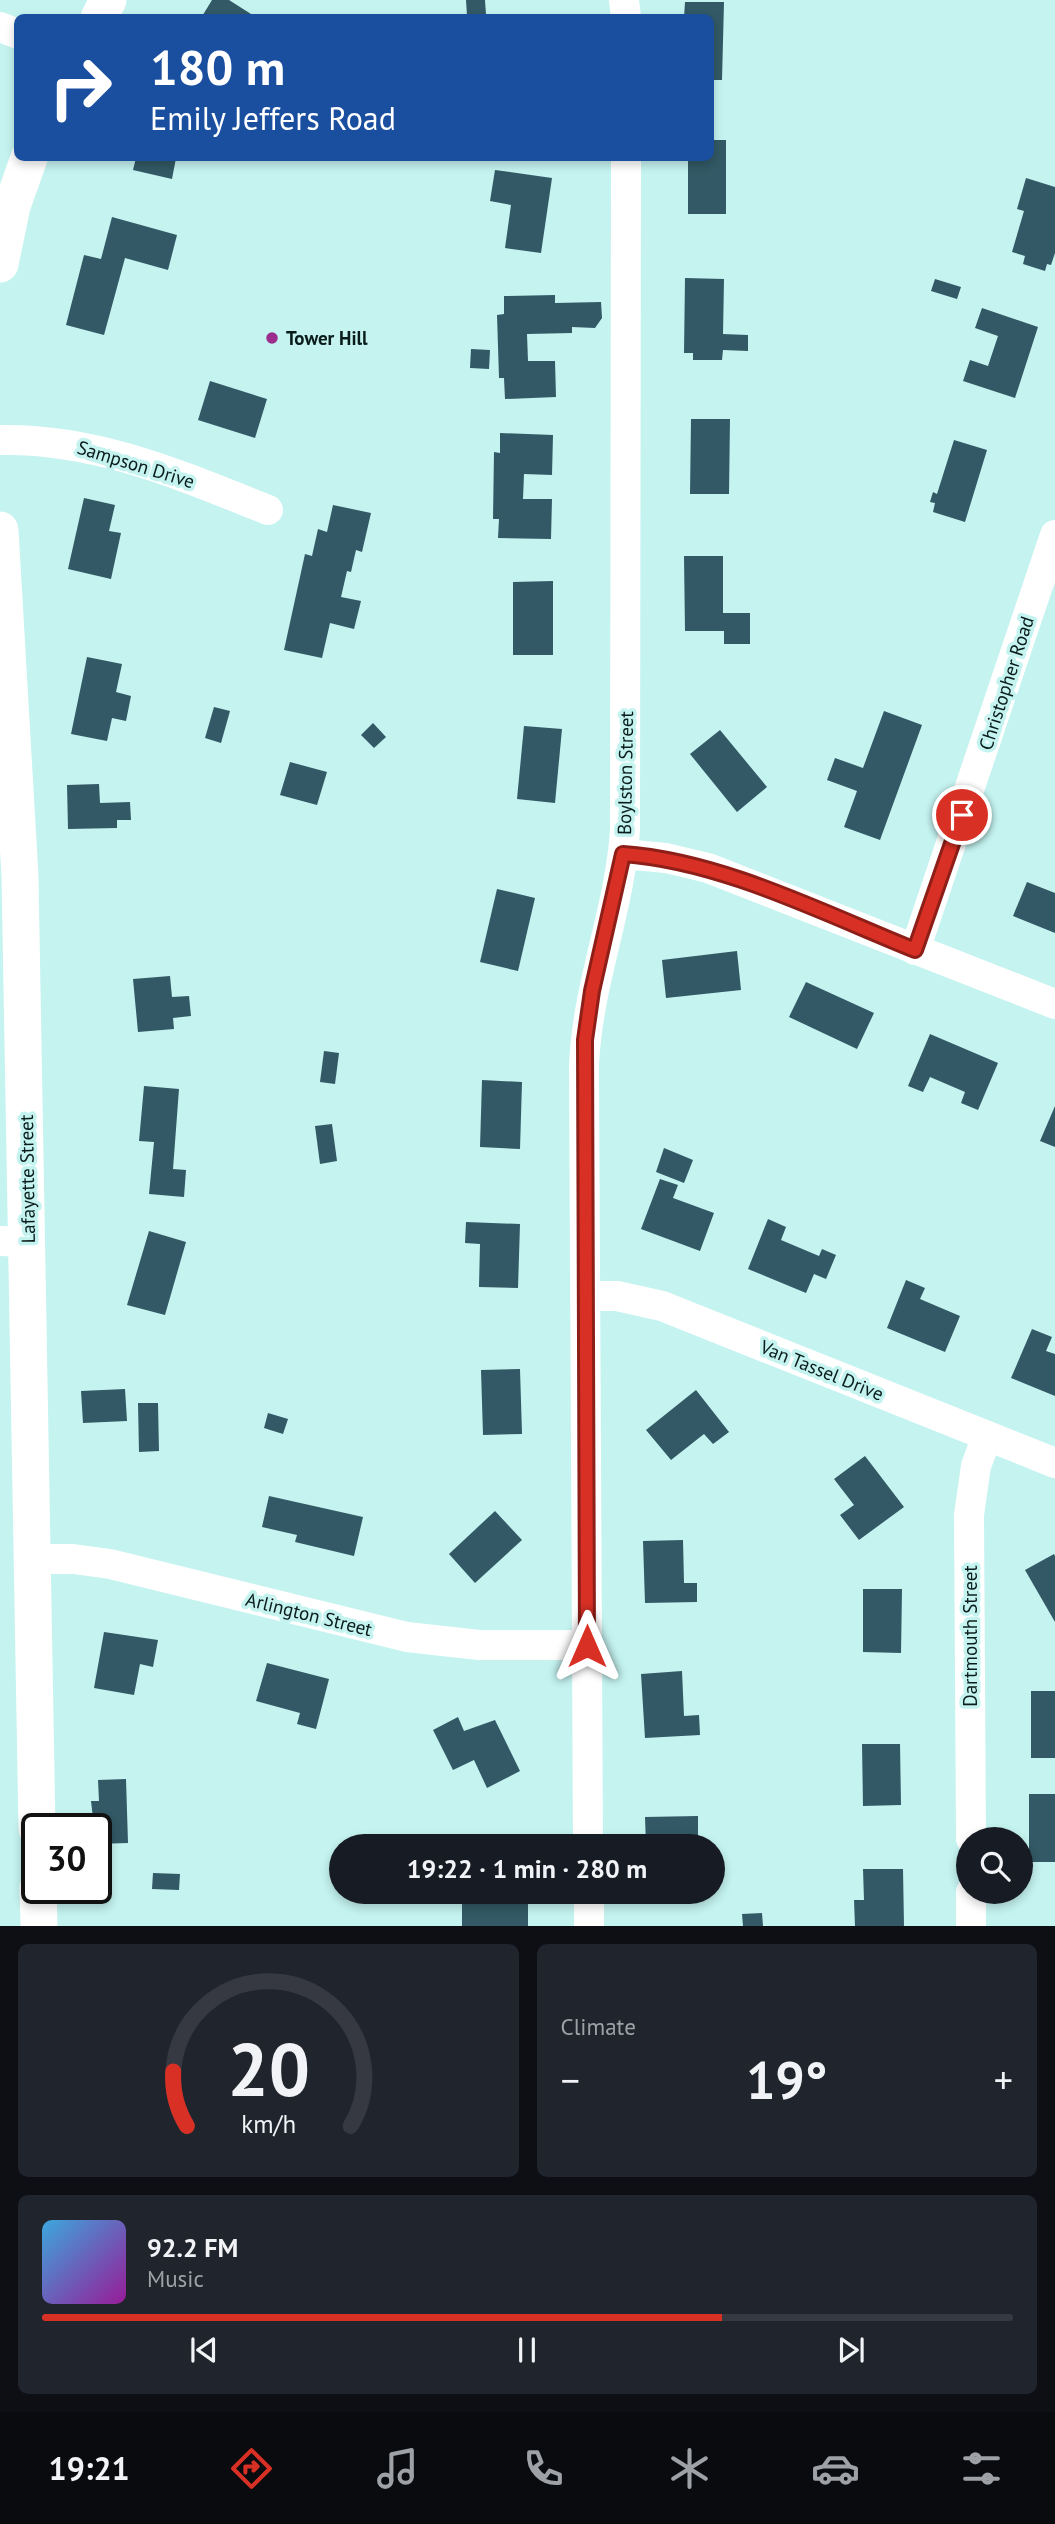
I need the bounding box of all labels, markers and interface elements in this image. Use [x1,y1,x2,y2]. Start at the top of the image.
text: 180 m [150,35,285,99]
icon: right [35,42,126,133]
text: Emily Jeffers Road [150,97,396,139]
place label: Tower Hill [286,326,368,350]
marker: Tower Hill [264,330,280,346]
street label: Sampson Drive [74,435,198,493]
street label: Christopher Road [973,613,1039,753]
street label: Boylston Street [612,710,638,835]
pin [932,785,992,845]
icon: arrive [943,796,981,834]
street label: Lafayette Street [14,1114,40,1243]
street label: Van Tassel Drive [756,1334,887,1406]
street label: Dartmouth Street [958,1565,982,1707]
street label: Arlington Street [243,1587,375,1641]
position arrow [550,1609,624,1683]
speed limit sign: 30 [21,1813,112,1904]
map controls [956,1827,1033,1904]
button: search [956,1827,1033,1904]
text: 19:22 · 1 min · 280 m [407,1852,647,1885]
text: Climate [561,2012,636,2041]
text: 20 [227,2023,310,2117]
text: 19° [746,2046,828,2113]
text: − [561,2055,580,2104]
text: + [994,2055,1013,2104]
text: km/h [241,2108,296,2140]
text: 92.2 FM [147,2231,238,2264]
text: Music [147,2264,204,2293]
icon: previous [185,2331,223,2369]
icon: pause [508,2331,546,2369]
icon: next [832,2331,870,2369]
icon: directions [227,2444,276,2493]
icon: music [373,2444,422,2493]
icon: phone [519,2444,568,2493]
icon: climate [665,2444,714,2493]
icon: car [811,2444,860,2493]
icon: filters [957,2444,1006,2493]
text: 19:21 [49,2447,130,2489]

